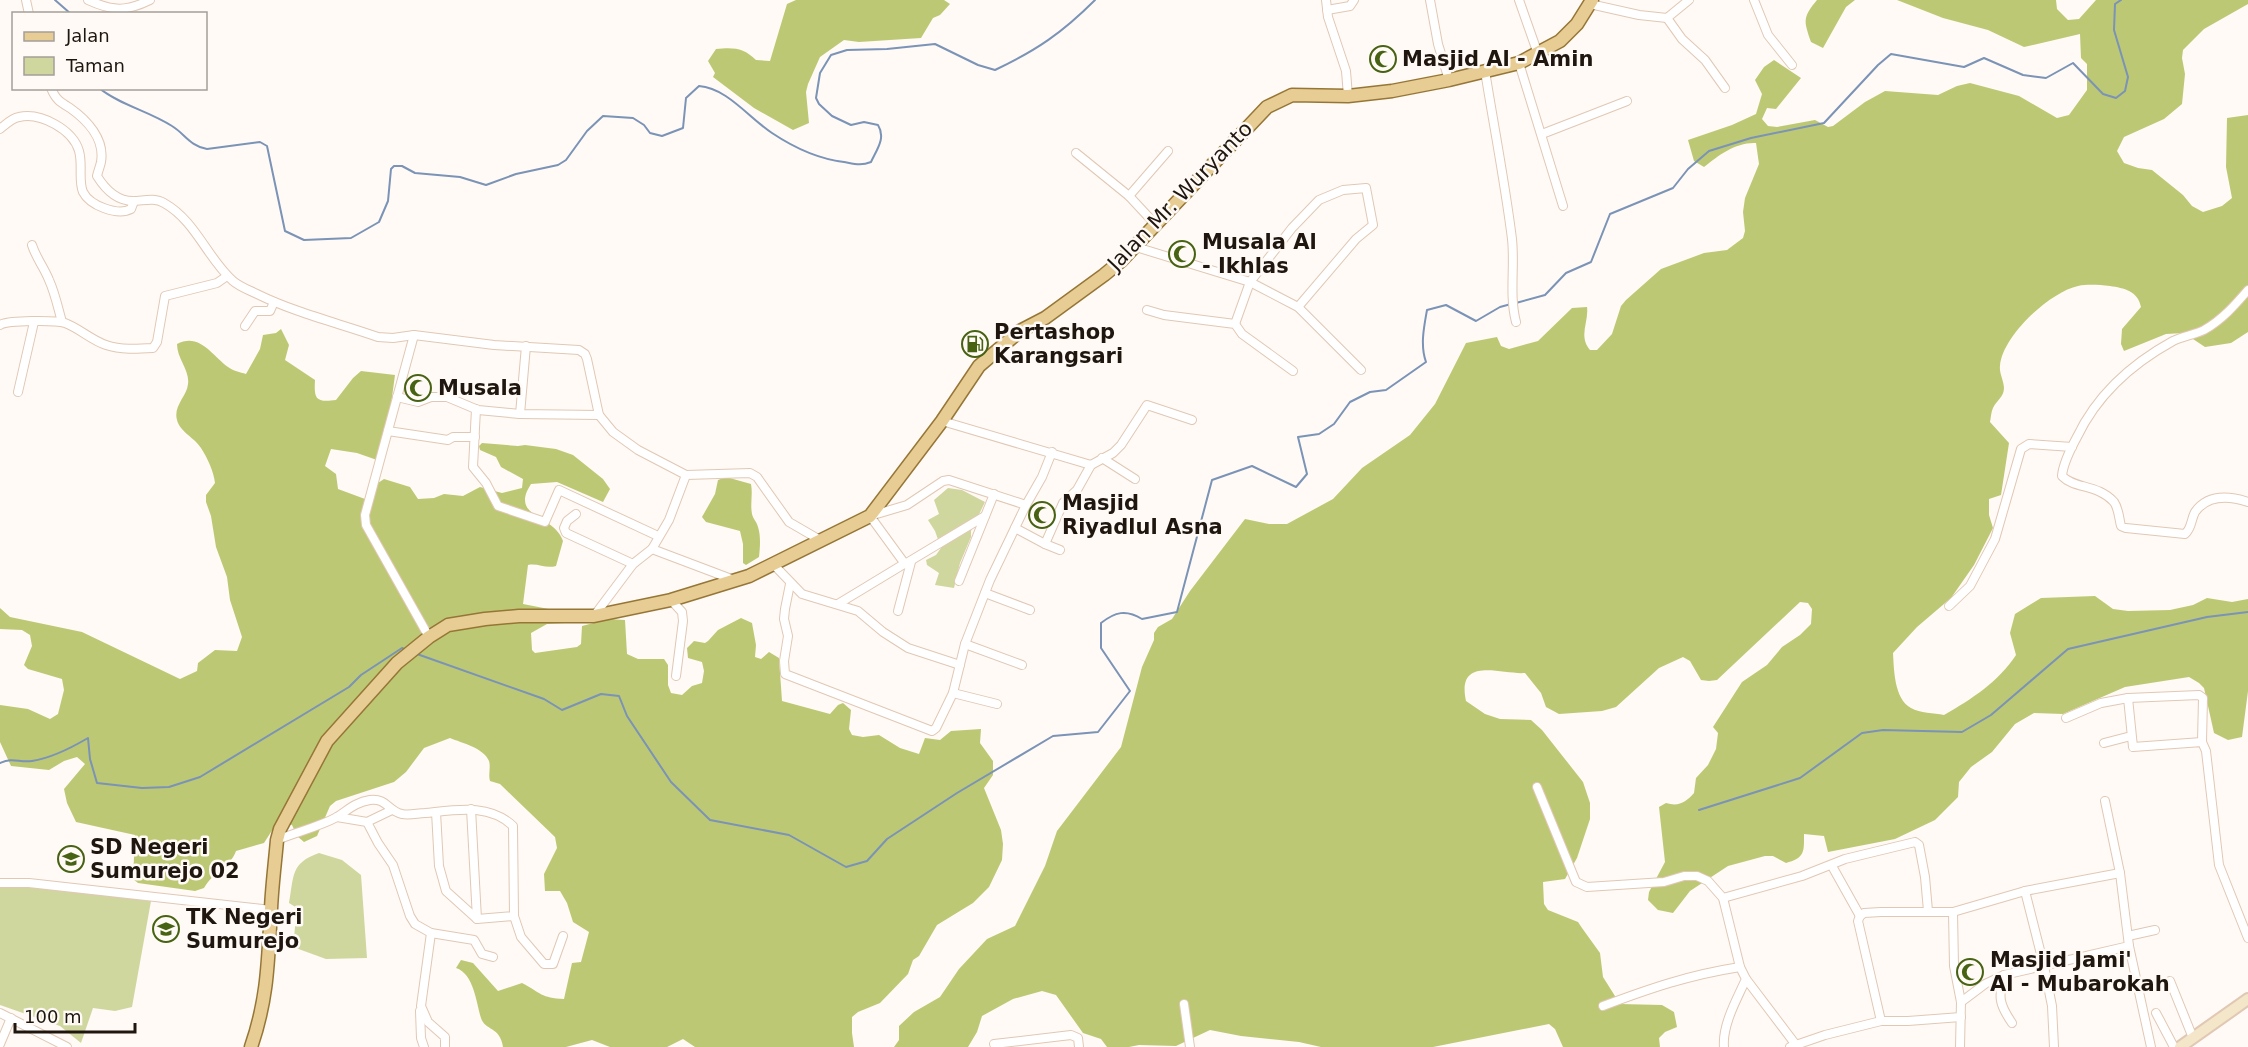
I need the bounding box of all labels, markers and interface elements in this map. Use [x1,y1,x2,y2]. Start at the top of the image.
legend [12,12,207,90]
text: Jalan [65,25,110,46]
mosque icon: Masjid Al - Amin [1368,44,1398,74]
place label: Masjid Al - Amin [1402,47,1593,71]
text: Taman [65,55,125,76]
street label: Jalan Mr. Wuryanto [1101,117,1257,277]
place label: Musala Al - Ikhlas [1202,230,1317,278]
mosque icon: Musala Al - Ikhlas [1167,239,1197,269]
place label: Pertashop Karangsari [994,320,1123,368]
fuel station icon: Pertashop Karangsari [960,329,990,359]
mosque icon: Musala [403,373,433,403]
place label: Musala [438,376,522,400]
place label: Masjid Riyadlul Asna [1062,491,1223,539]
mosque icon: Masjid Riyadlul Asna [1027,500,1057,530]
place label: SD Negeri Sumurejo 02 [90,835,240,883]
school or university icon: SD Negeri Sumurejo 02 [56,844,86,874]
place label: TK Negeri Sumurejo [186,905,303,953]
school or university icon: TK Negeri Sumurejo [151,914,181,944]
place label: Masjid Jami' Al - Mubarokah [1990,948,2170,996]
mosque icon: Masjid Jami' Al - Mubarokah [1955,957,1985,987]
scale bar [15,996,135,1034]
text: 100 m [24,1006,82,1027]

